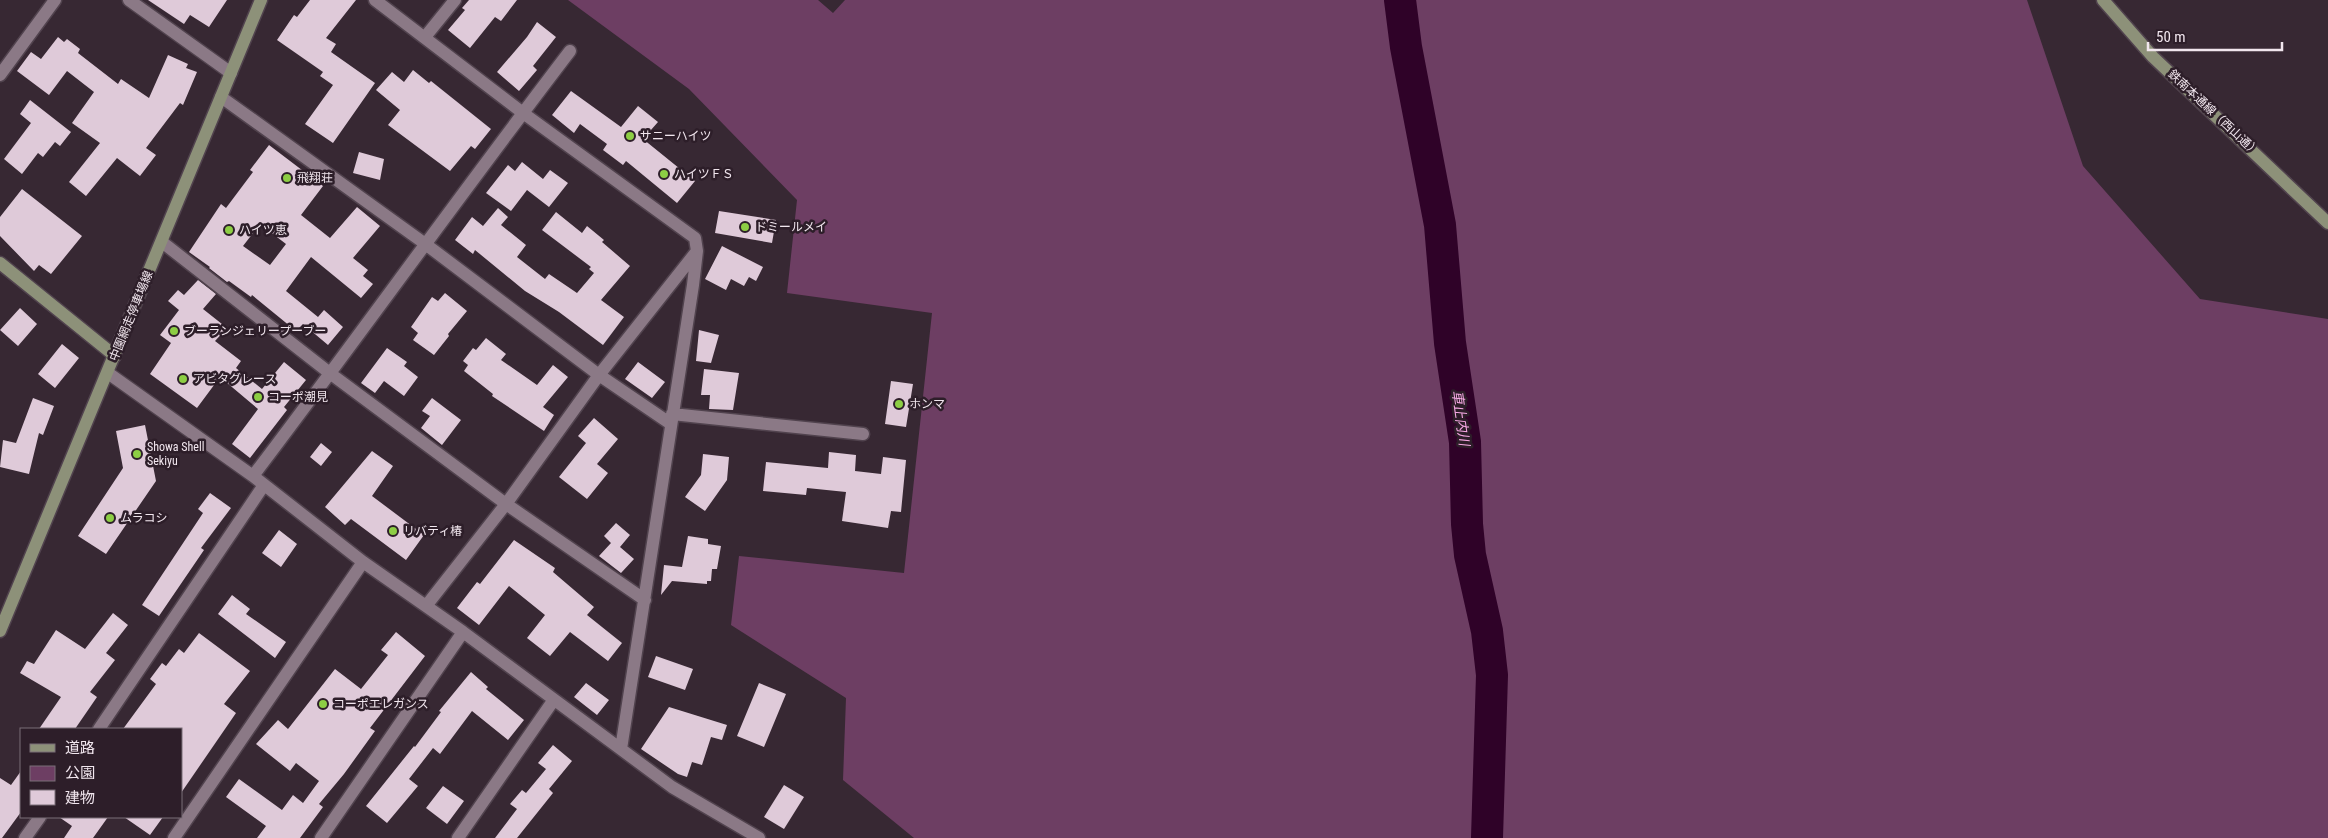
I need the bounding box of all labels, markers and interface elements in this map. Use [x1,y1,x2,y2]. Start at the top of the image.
scale bar [2148,20,2282,52]
text: 50 m [2156,28,2186,46]
street label: 鉄南本通線（西山通） [2165,67,2263,159]
place label: サニーハイツ [640,129,712,143]
marker: サニーハイツ [624,130,636,142]
place label: ハイツＦＳ [674,167,734,181]
marker: ハイツＦＳ [658,168,670,180]
place label: 飛翔荘 [297,171,333,185]
marker: 飛翔荘 [281,172,293,184]
place label: ドミールメイ [755,220,827,234]
marker: ドミールメイ [739,221,751,233]
place label: ハイツ恵 [239,223,287,237]
marker: ハイツ恵 [223,224,235,236]
street label: 中園網走停車場線 [107,269,155,363]
place label: ブーランジェリープーブー [184,324,327,338]
marker: ブーランジェリープーブー [168,325,180,337]
place label: アビタグレース [193,372,276,386]
marker: アビタグレース [177,373,189,385]
water label: 車止内川 [1449,389,1473,449]
place label: コーポ潮見 [268,390,328,404]
marker: コーポ潮見 [252,391,264,403]
place label: ホンマ [909,397,945,411]
marker: ホンマ [893,398,905,410]
place label: Showa Shell Sekiyu [147,440,205,468]
marker: Showa Shell Sekiyu [131,448,143,460]
place label: ムラコシ [120,511,167,525]
marker: ムラコシ [104,512,116,524]
place label: リバティ椿 [403,524,462,538]
marker: リバティ椿 [387,525,399,537]
place label: コーポエレガンス [333,697,429,711]
marker: コーポエレガンス [317,698,329,710]
legend [20,728,182,818]
text: 道路 [65,739,95,757]
text: 公園 [65,764,95,782]
text: 建物 [65,789,95,807]

